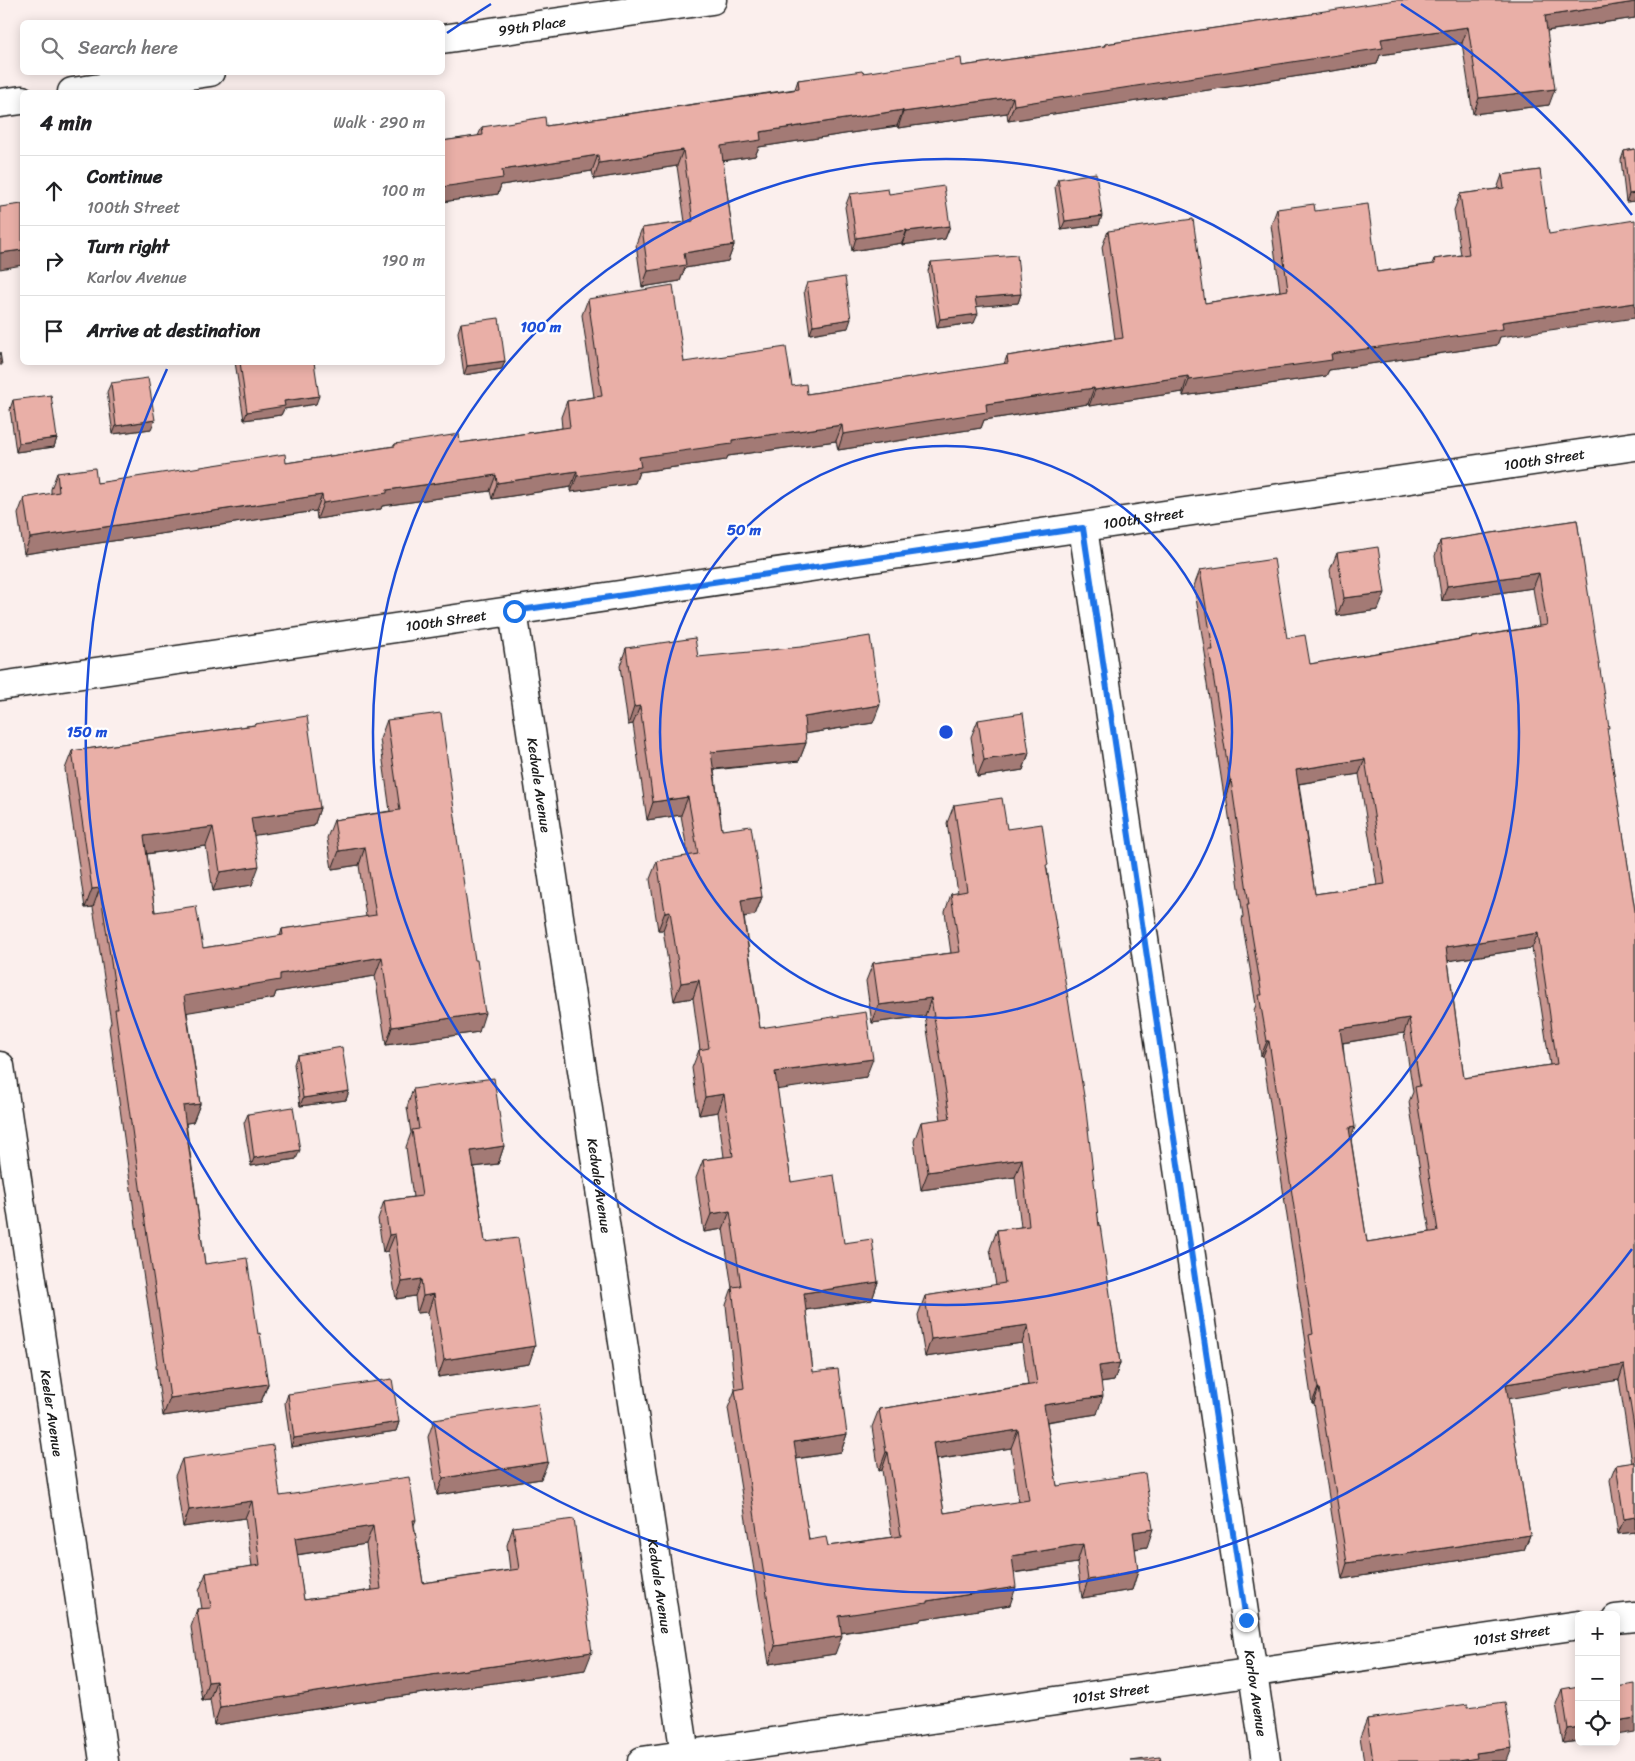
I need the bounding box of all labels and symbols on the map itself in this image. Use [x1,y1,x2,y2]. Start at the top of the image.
street label: 99th Place [497,9,568,43]
text: 100 m [521,314,562,340]
street label: 100th Street [1502,441,1587,478]
street label: 100th Street [1102,500,1186,536]
text: 50 m [727,517,762,543]
route start [503,600,526,623]
street label: 100th Street [404,602,488,639]
text: 150 m [67,719,108,745]
centre of rings [937,723,955,741]
street label: Kedvale Avenue [520,736,559,834]
street label: Kedvale Avenue [580,1136,619,1235]
street label: Keeler Avenue [33,1368,71,1459]
street label: Kedvale Avenue [640,1537,679,1635]
route end [1235,1609,1258,1632]
street label: 101st Street [1472,1617,1552,1653]
street label: Karlov Avenue [1237,1648,1275,1738]
street label: 101st Street [1071,1675,1151,1711]

